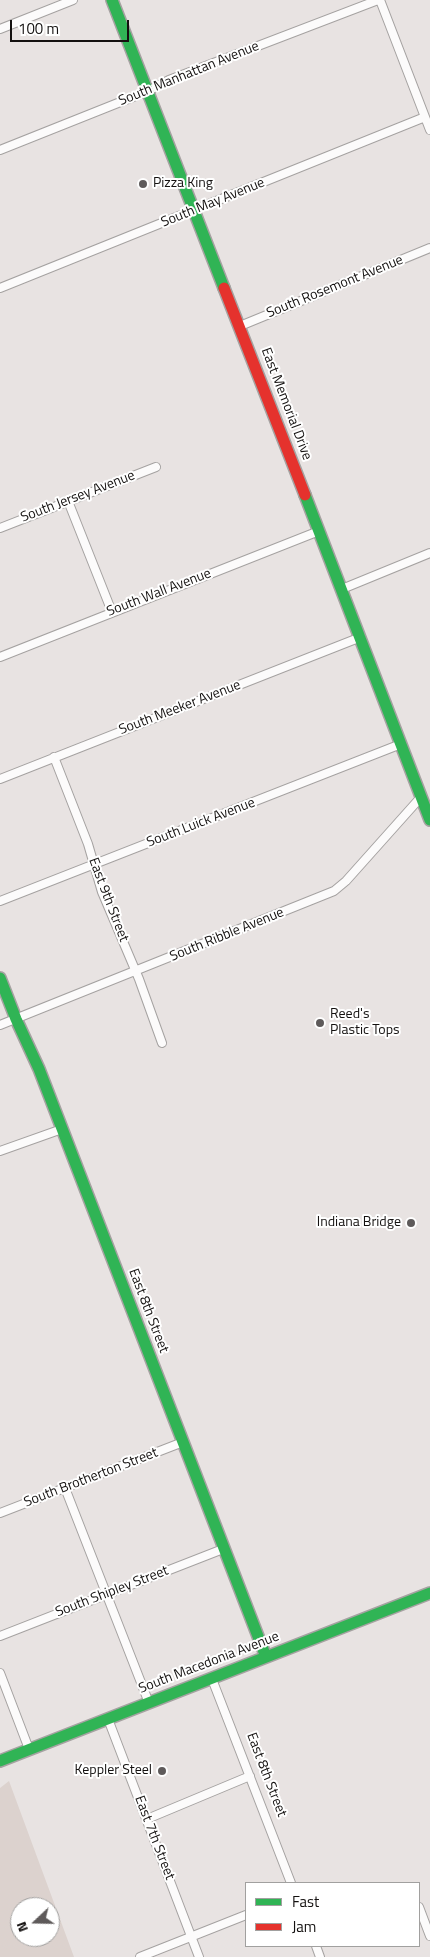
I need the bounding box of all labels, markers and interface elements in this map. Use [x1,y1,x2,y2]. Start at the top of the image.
scale bar [12,10,131,42]
text: 100 m [18,17,59,40]
street label: South Manhattan Avenue [116,38,262,110]
street label: South May Avenue [159,175,267,231]
place label: Pizza King [153,176,213,192]
marker: Pizza King [137,178,149,190]
street label: South Rosemont Avenue [264,252,406,322]
street label: East Memorial Drive [257,345,315,463]
street label: South Jersey Avenue [19,467,137,527]
street label: South Wall Avenue [104,565,214,621]
street label: South Meeker Avenue [117,677,243,739]
street label: South Luick Avenue [144,795,258,851]
street label: East 9th Street [84,856,132,944]
street label: South Ribble Avenue [168,904,286,966]
place label: Reed's Plastic Tops [330,1007,400,1040]
marker: Reed's Plastic Tops [314,1017,326,1029]
place label: Indiana Bridge [317,1215,401,1231]
marker: Indiana Bridge [405,1217,417,1229]
street label: East 8th Street [124,1267,172,1355]
street label: South Brotherton Street [22,1445,160,1511]
street label: South Shipley Street [53,1563,171,1621]
street label: South Macedonia Avenue [136,1628,282,1698]
street label: East 8th Street [242,1731,290,1819]
place label: Keppler Steel [74,1763,152,1779]
marker: Keppler Steel [156,1765,168,1777]
street label: East 7th Street [130,1794,178,1882]
legend [245,1882,420,1947]
text: Fast [292,1890,319,1913]
north arrow [10,1897,60,1947]
text: Jam [292,1915,316,1938]
text: N [10,1919,33,1935]

